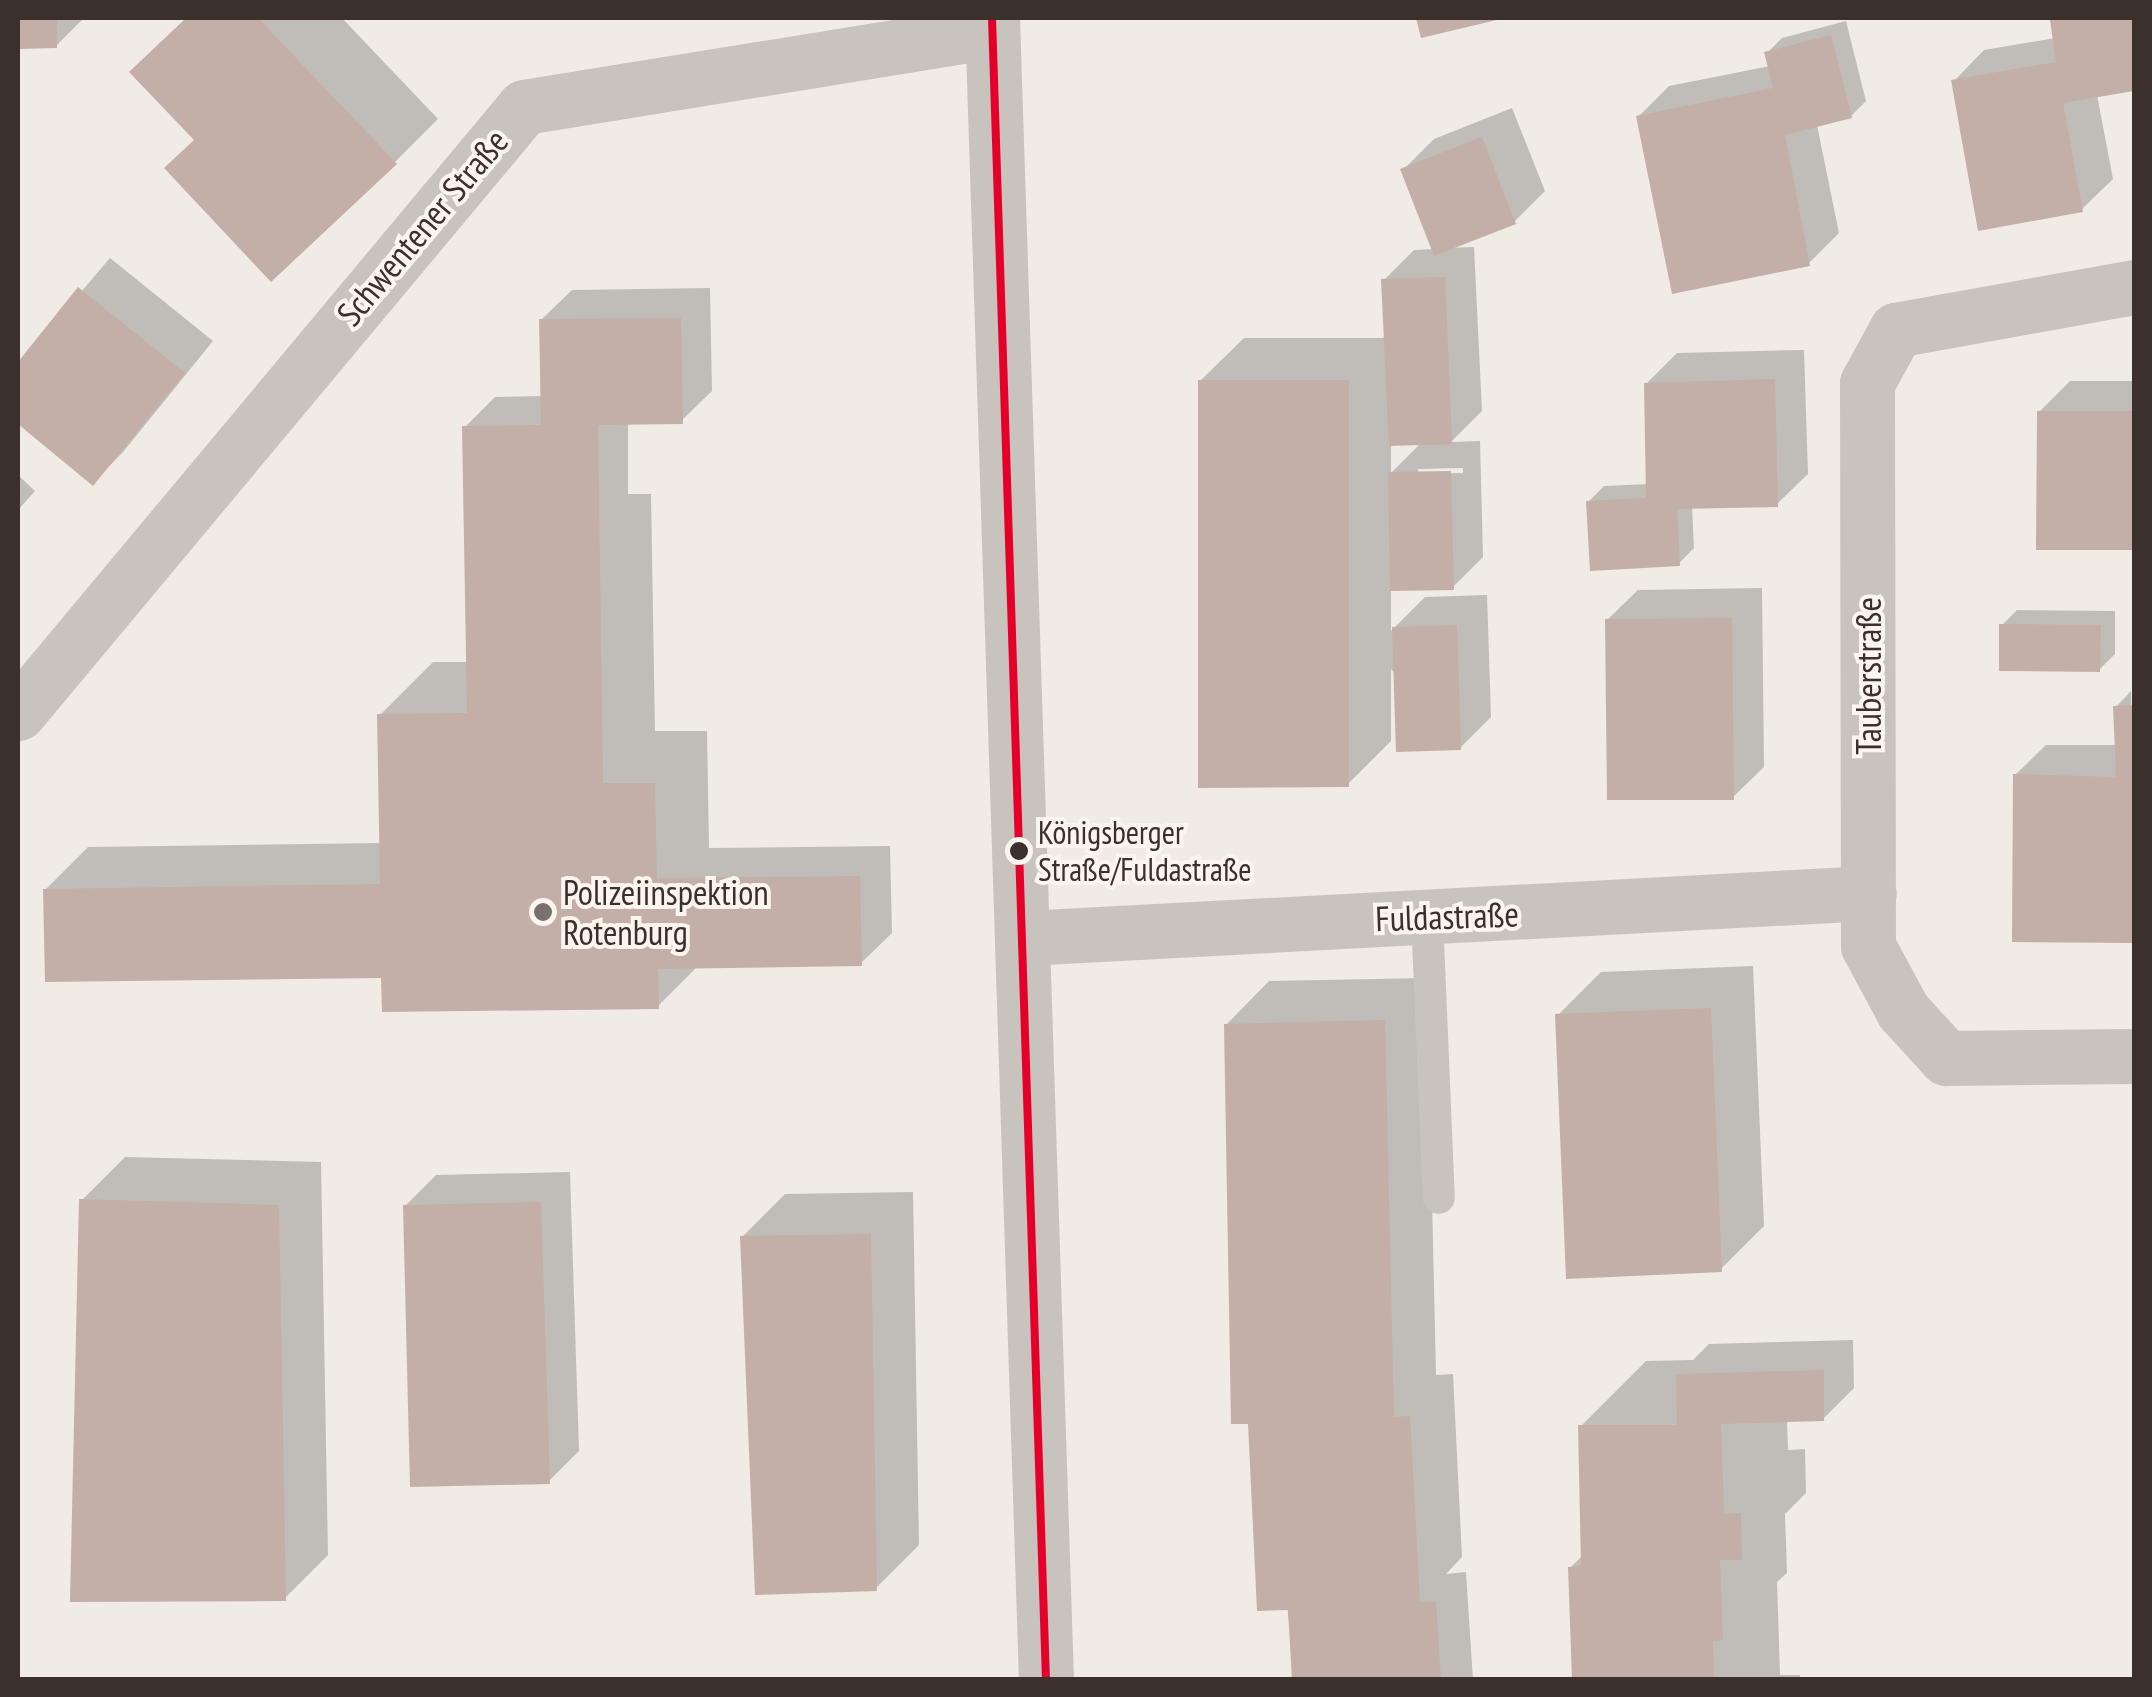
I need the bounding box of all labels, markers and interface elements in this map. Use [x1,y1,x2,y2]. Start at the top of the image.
street label: Schwentener Straße [328,120,516,334]
street label: Tauberstraße [1847,597,1889,755]
place label: Königsberger Straße/Fuldastraße [1038,814,1252,889]
marker: Königsberger Straße/Fuldastraße [1009,841,1029,861]
place label: Polizeiinspektion Rotenburg [563,871,769,953]
street label: Fuldastraße [1375,893,1519,939]
marker: Polizeiinspektion Rotenburg [532,901,554,923]

